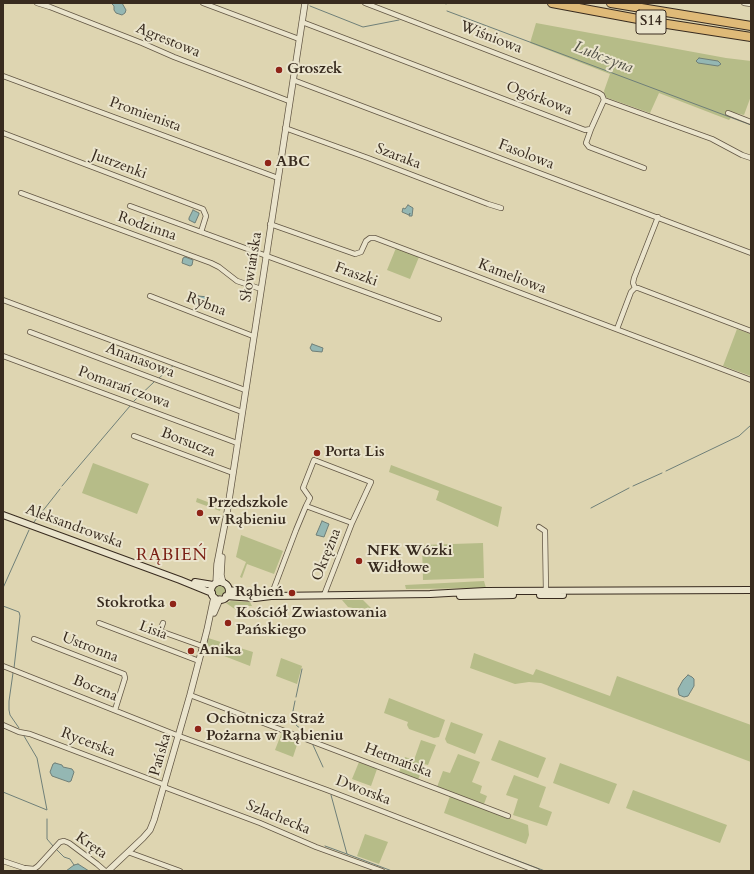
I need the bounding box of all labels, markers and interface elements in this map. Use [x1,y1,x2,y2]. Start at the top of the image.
road number: S14 [636,10,666,34]
street label: Wiśniowa [457,18,525,58]
street label: Agrestowa [133,20,203,62]
water label: Lubczyna [571,38,635,78]
place label: Groszek [287,61,342,79]
marker: Groszek [274,65,284,75]
street label: Ogórkowa [503,78,575,120]
street label: Promienista [107,94,183,136]
street label: Fasolowa [495,136,557,174]
street label: Szaraka [373,140,423,174]
street label: Jutrzenki [89,146,149,184]
place label: ABC [276,154,310,172]
marker: ABC [263,158,273,168]
street label: Rodzinna [115,209,179,245]
street label: Słowiańska [238,231,266,303]
street label: Kameliowa [475,256,549,298]
street label: Fraszki [332,259,380,291]
street label: Rybna [183,289,229,321]
street label: Ananasowa [103,340,177,382]
street label: Pomarańczowa [75,363,173,413]
street label: Borsucza [158,424,218,462]
place label: Porta Lis [325,444,385,462]
marker: Porta Lis [312,448,322,458]
place label: Przedszkole w Rąbieniu [208,495,288,530]
street label: Aleksandrowska [23,501,125,553]
marker: Przedszkole w Rąbieniu [195,508,205,518]
street label: Okrężna [308,526,346,584]
place label: NFK Wózki Widłowe [367,543,453,578]
district label: RĄBIEŃ [136,546,208,566]
marker: NFK Wózki Widłowe [354,556,364,566]
place label: Rąbień [235,584,284,602]
marker: Rąbień [287,588,297,598]
place label: Stokrotka [97,595,165,613]
marker: Stokrotka [168,599,178,609]
place label: Kościół Zwiastowania Pańskiego [236,605,387,640]
street label: Lisia [136,618,170,644]
marker: Kościół Zwiastowania Pańskiego [223,618,233,628]
street label: Ustronna [59,629,121,667]
place label: Anika [199,642,242,660]
marker: Anika [186,646,196,656]
street label: Boczna [70,672,120,706]
place label: Ochotnicza Straż Pożarna w Rąbieniu [206,711,343,746]
street label: Rycerska [58,724,118,762]
marker: Ochotnicza Straż Pożarna w Rąbieniu [193,724,203,734]
street label: Pańska [146,732,176,778]
street label: Hetmańska [361,740,435,782]
street label: Dworska [333,772,393,810]
street label: Szlachecka [243,797,313,839]
street label: Kręta [72,829,110,863]

